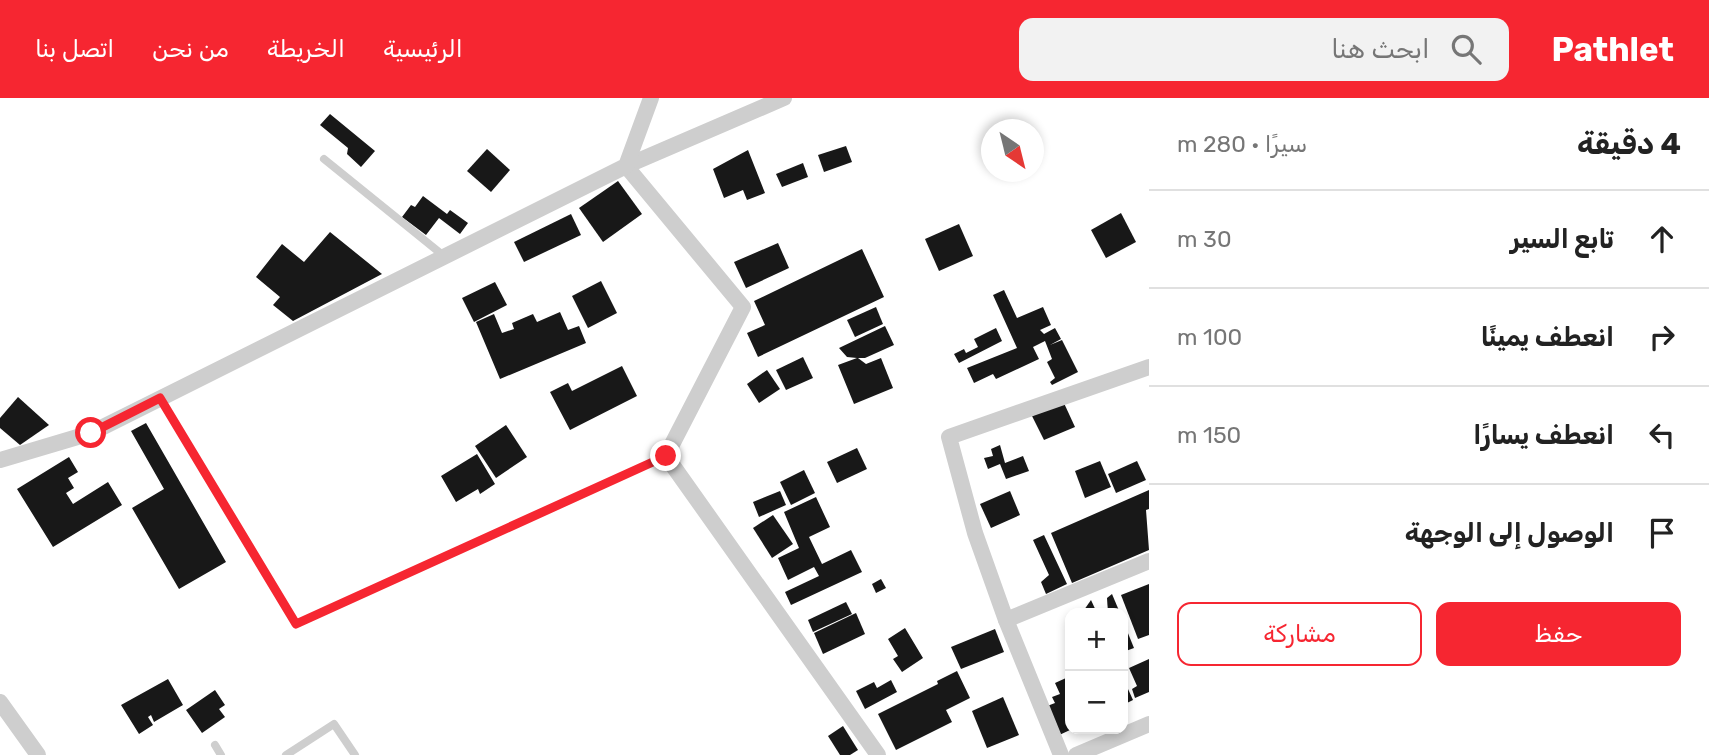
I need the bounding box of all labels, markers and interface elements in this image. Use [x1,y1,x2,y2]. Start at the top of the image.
search box [1019,18,1509,81]
icon: search [1447,30,1485,68]
text: Pathlet [1551,30,1674,69]
text: ابحث هنا [1331,34,1429,65]
text: اتصل بنا [35,35,114,63]
text: من نحن [152,35,229,63]
text: الخريطة [267,35,345,63]
text: الرئيسية [383,35,463,63]
north arrow [981,119,1044,182]
text: 4 دقيقة [1577,126,1681,162]
text: سيرًا · 280 m [1177,130,1307,158]
icon: ahead [1643,220,1681,258]
text: تابع السير [1510,224,1614,255]
text: 30 m [1177,225,1232,253]
icon: right [1643,318,1681,356]
text: انعطف يمينًا [1481,322,1614,353]
text: 100 m [1177,323,1242,351]
icon: left [1643,416,1681,454]
route start [75,417,106,448]
text: انعطف يسارًا [1473,420,1614,451]
text: 150 m [1177,421,1241,449]
route end [650,440,681,471]
icon: arrive [1643,514,1681,552]
text: الوصول إلى الوجهة [1405,518,1614,549]
button: مشاركة [1177,602,1422,666]
button: حفظ [1436,602,1681,666]
map controls [1065,608,1128,734]
button: + [1065,608,1128,671]
button: − [1065,671,1128,734]

